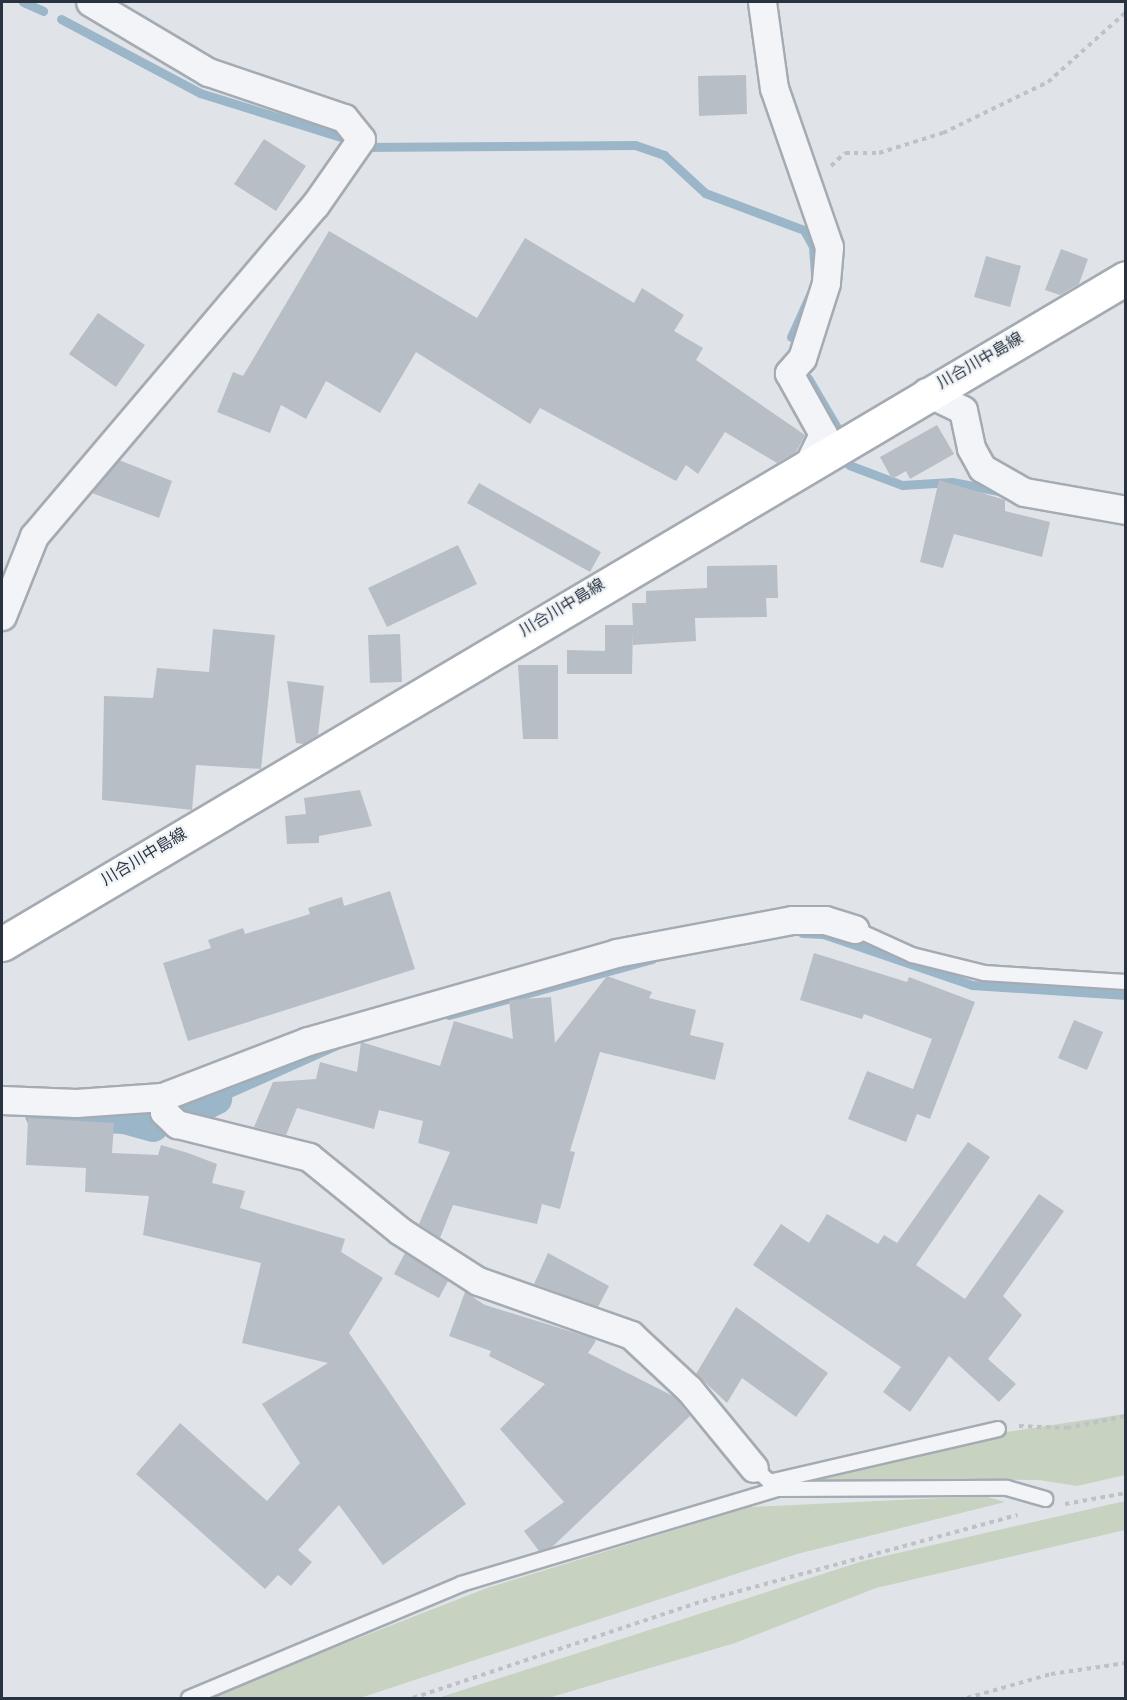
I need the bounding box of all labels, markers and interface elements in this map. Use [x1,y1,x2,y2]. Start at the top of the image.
street label: 川合川中島線 [934,329,1026,393]
street label: 川合川中島線 [516,575,608,641]
street label: 川合川中島線 [98,824,190,890]

